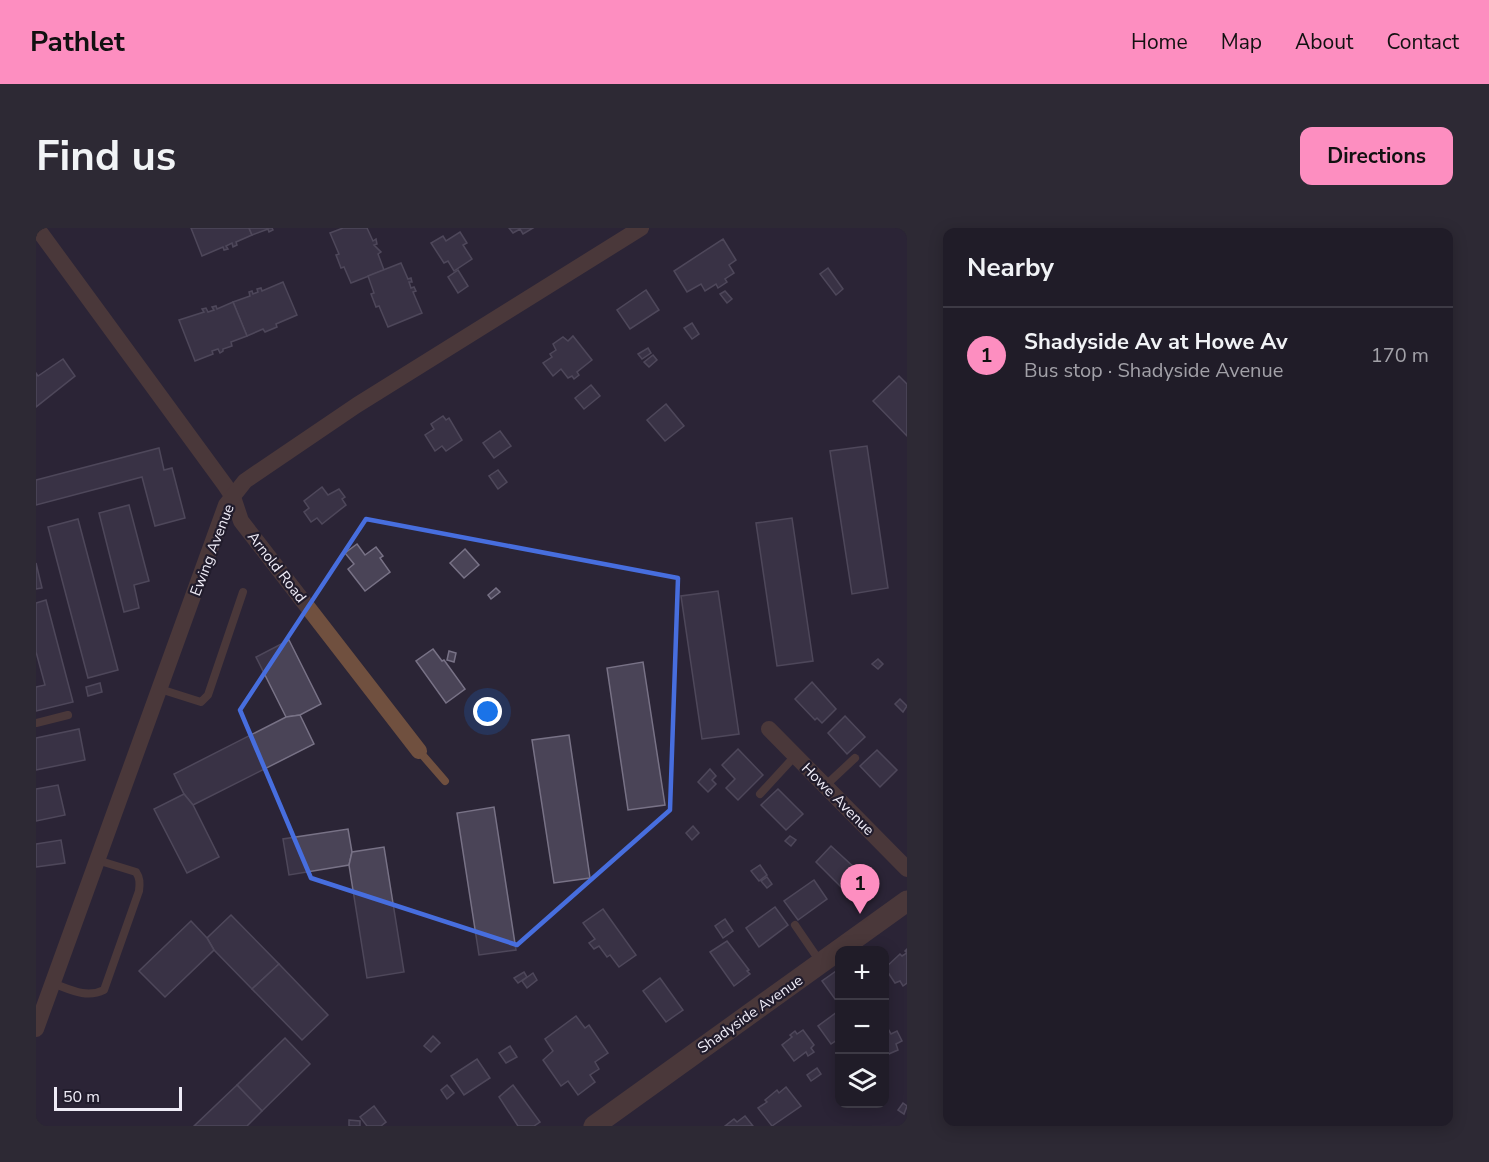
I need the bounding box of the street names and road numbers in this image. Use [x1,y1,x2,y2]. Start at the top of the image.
street label: Ewing Avenue [185,501,239,599]
street label: Arnold Road [243,527,311,607]
street label: Howe Avenue [797,758,879,840]
street label: Shadyside Avenue [693,970,807,1058]

